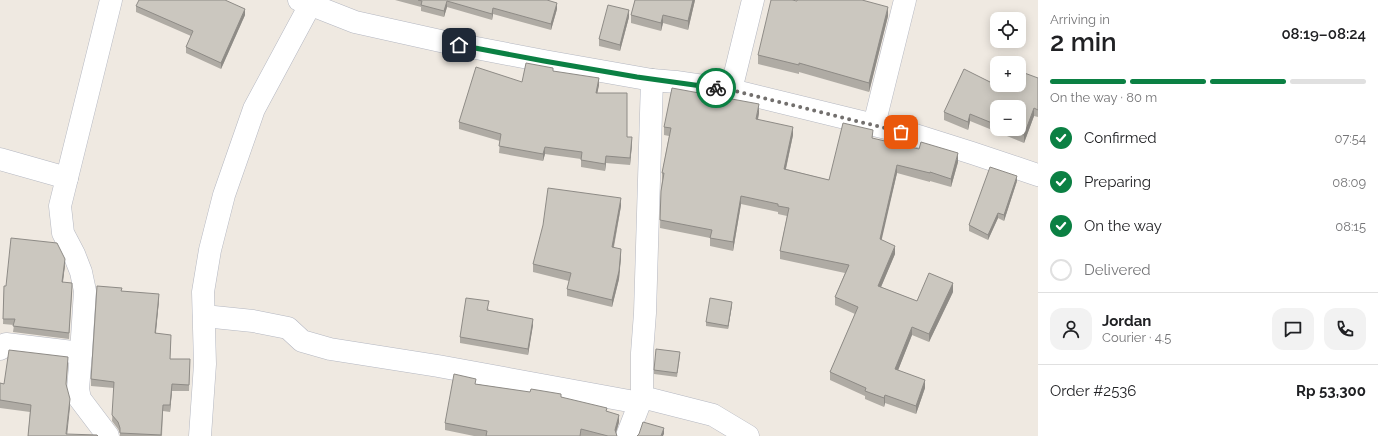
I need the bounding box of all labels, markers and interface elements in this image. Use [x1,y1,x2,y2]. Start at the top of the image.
map controls [990,12,1026,136]
button: locate [990,12,1026,48]
text: Arriving in [1050,12,1110,27]
text: 08:19–08:24 [1281,25,1366,43]
text: 2 min [1050,27,1117,57]
pin [442,28,476,62]
icon: home [448,34,470,56]
button: + [990,56,1026,92]
courier [696,68,736,108]
icon: bike [705,77,727,99]
text: On the way · 80 m [1050,90,1157,105]
button: − [990,100,1026,136]
pin [884,115,918,149]
icon: bag [890,121,912,143]
icon: check [1050,127,1072,149]
text: Confirmed [1084,129,1157,147]
text: 07:54 [1335,131,1366,146]
icon: check [1050,171,1072,193]
text: Preparing [1084,173,1151,191]
text: 08:09 [1332,175,1366,190]
icon: check [1050,215,1072,237]
text: On the way [1084,217,1162,235]
text: 08:15 [1335,219,1366,234]
text: Delivered [1084,261,1151,279]
button: person [1050,308,1092,350]
button: chat [1272,308,1314,350]
button: phone [1324,308,1366,350]
text: Jordan [1102,312,1151,330]
text: Courier · 4.5 [1102,330,1171,345]
text: Order #2536 [1050,382,1136,400]
text: Rp 53,300 [1296,382,1366,400]

